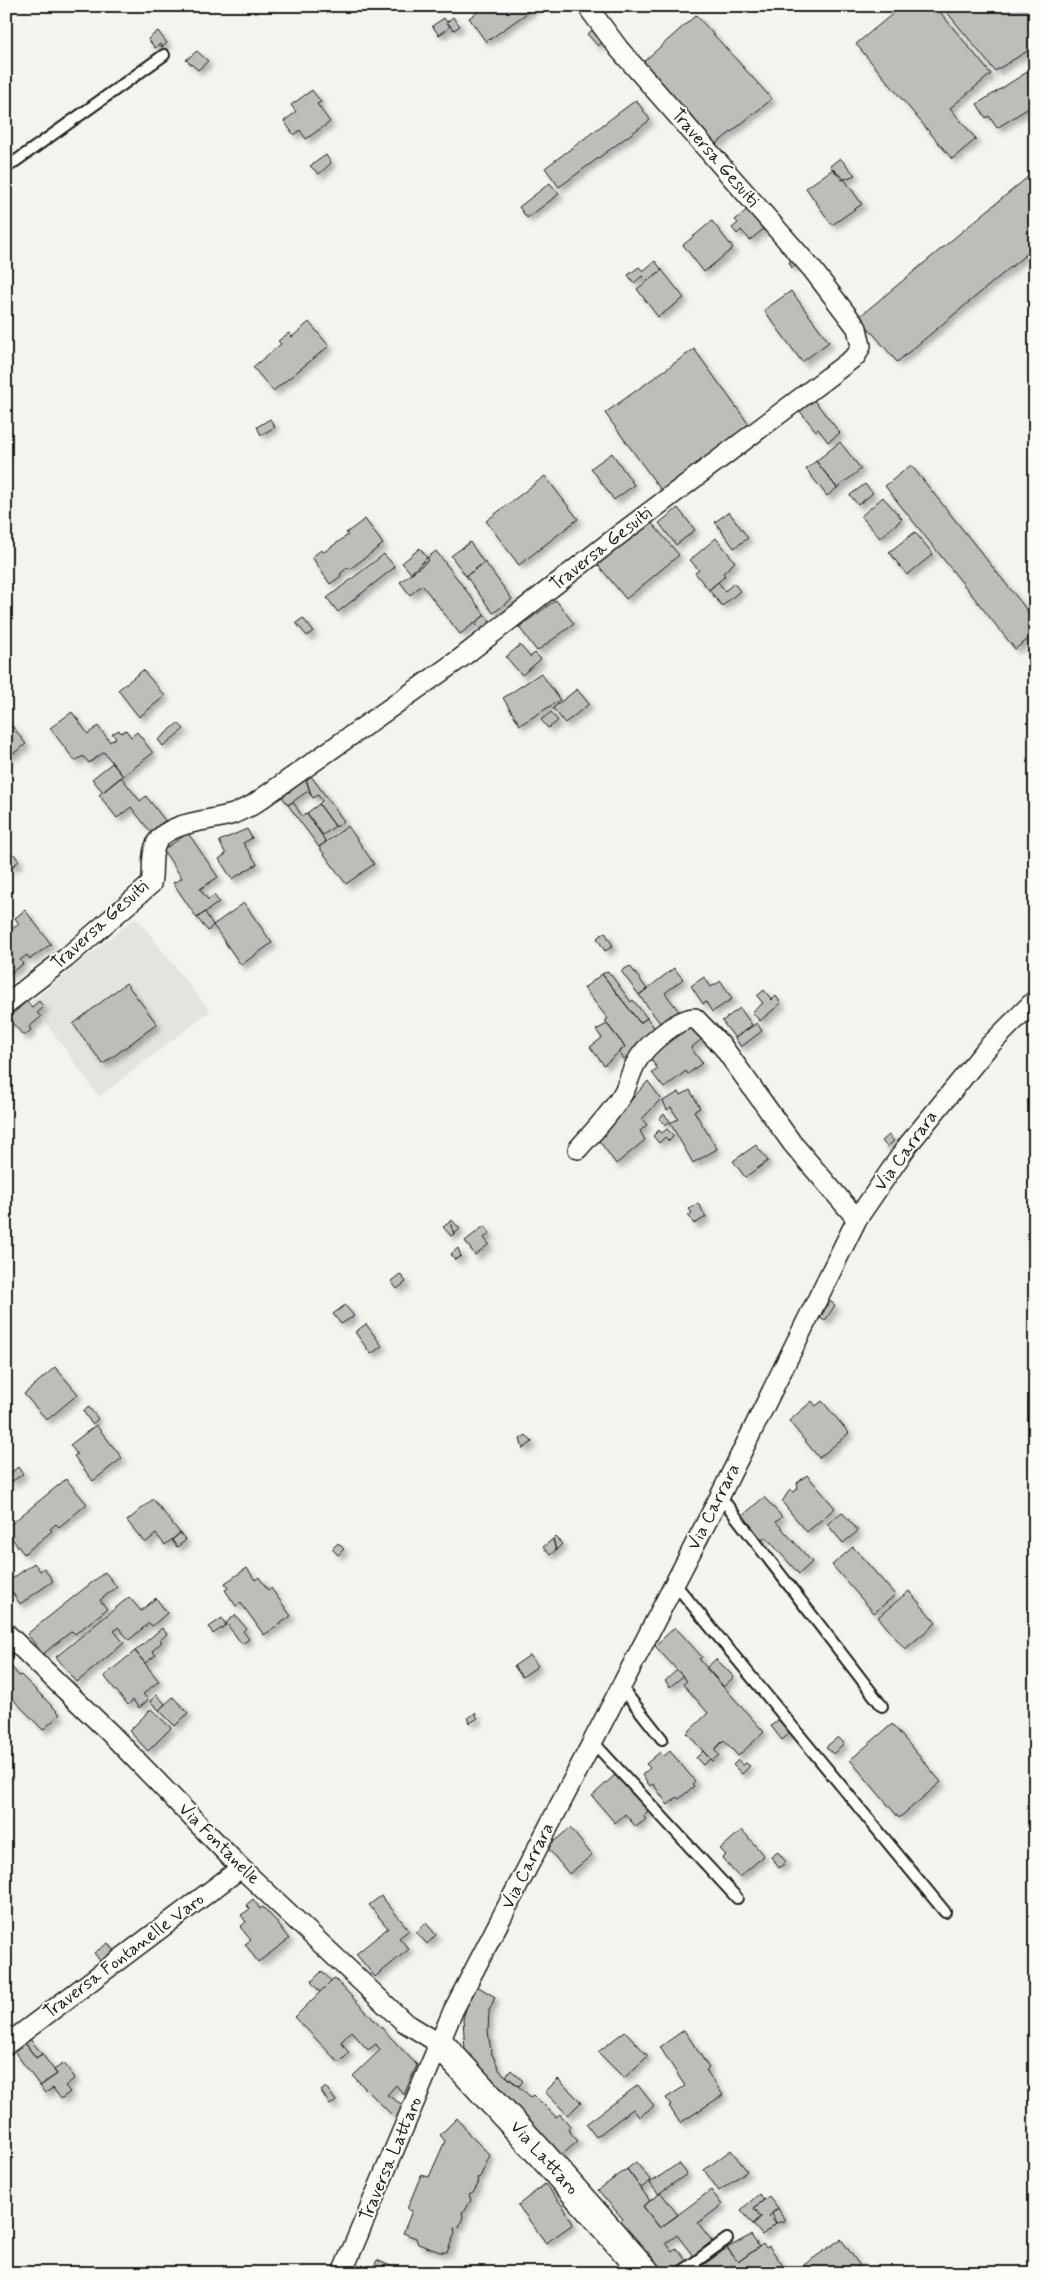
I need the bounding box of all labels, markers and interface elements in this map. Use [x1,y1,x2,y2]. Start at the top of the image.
street label: Traversa Gesuiti [665,104,765,213]
street label: Traversa Gesuiti [545,501,657,596]
street label: Traversa Gesuiti [46,875,154,975]
street label: Via Carrara [869,1106,943,1196]
street label: Via Carrara [682,1460,746,1554]
street label: Via Fontanelle [173,1798,265,1890]
street label: Via Carrara [496,1819,560,1913]
street label: Traversa Fontanelle Varo [39,1888,209,2024]
street label: Traversa Lattaro [354,2093,428,2225]
street label: Via Lattaro [504,2116,584,2200]

